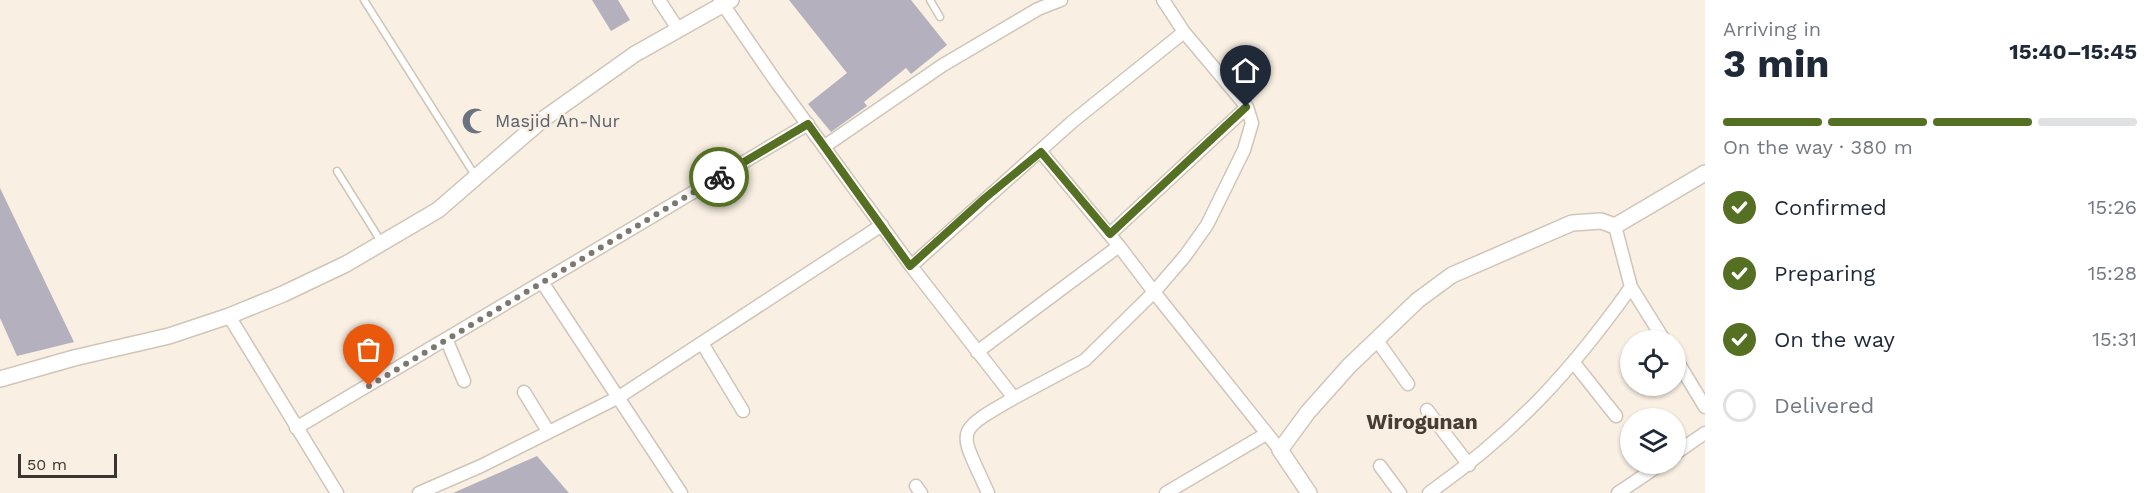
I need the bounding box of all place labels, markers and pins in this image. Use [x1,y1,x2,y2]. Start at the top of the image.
pin [1220,45,1271,107]
mosque icon: Masjid An-Nur [460,106,490,136]
place label: Masjid An-Nur [495,110,620,131]
pin [343,324,394,386]

